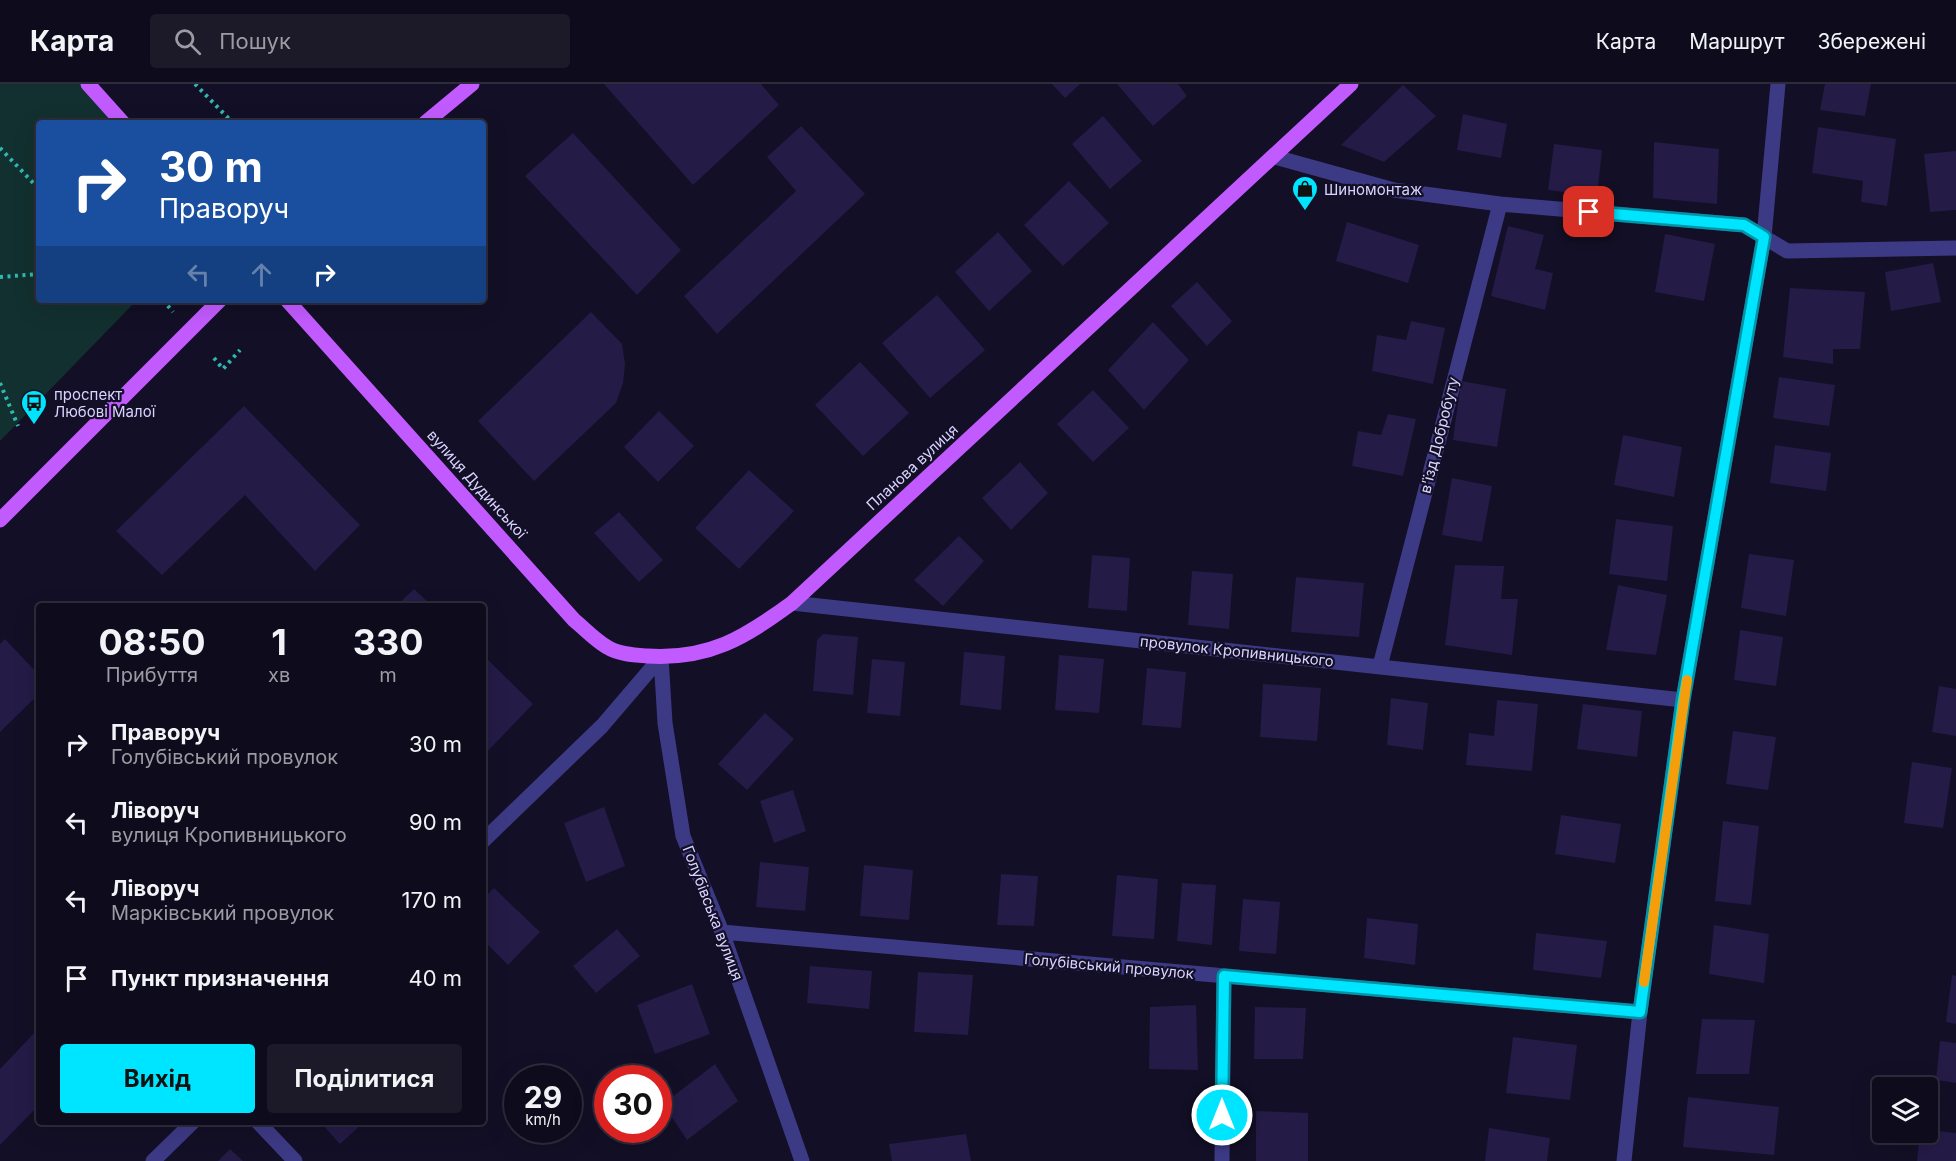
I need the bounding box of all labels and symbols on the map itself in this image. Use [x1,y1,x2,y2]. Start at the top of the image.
shop icon: Шиномонтаж [1290,174,1320,212]
place label: Шиномонтаж [1324,180,1422,199]
pin [1563,186,1614,237]
street label: в'їзд Добробуту [1415,374,1463,495]
place label: проспект Любові Малої [54,385,157,421]
bus stop icon: проспект Любові Малої [19,388,49,426]
street label: Планова вулиця [862,420,962,514]
street label: вулиця Дудинської [423,426,532,543]
street label: провулок Кропивницького [1139,631,1335,671]
street label: Голубівська вулиця [678,843,748,983]
street label: Голубівський провулок [1023,949,1195,983]
speed limit sign: 30 [594,1065,672,1143]
position arrow [1190,1083,1254,1147]

